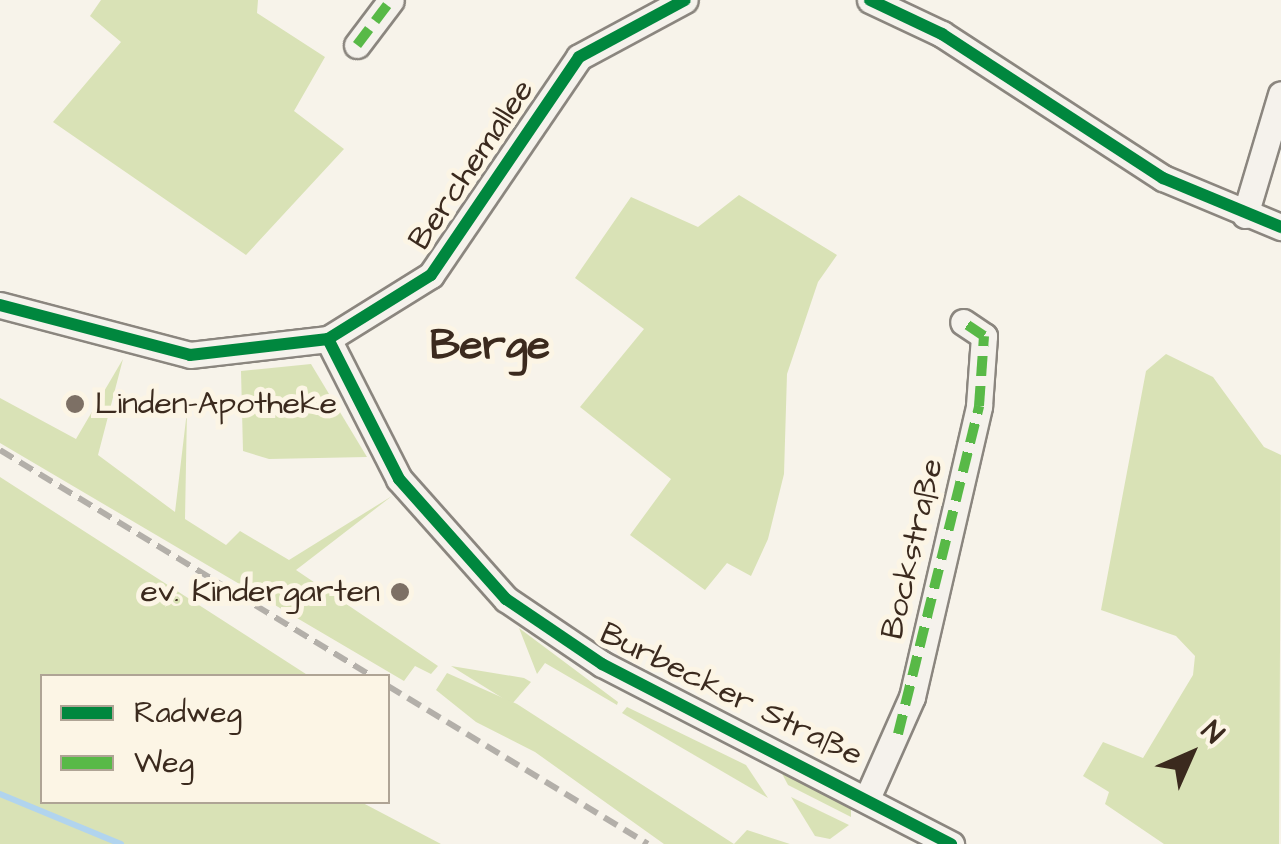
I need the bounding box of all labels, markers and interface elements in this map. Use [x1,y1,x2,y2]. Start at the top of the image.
street label: Berchemallee [401,73,543,257]
district label: Berge [430,321,550,371]
place label: Linden-Apotheke [95,385,337,423]
marker: Linden-Apotheke [64,393,86,415]
street label: Bockstraße [874,455,952,643]
place label: ev. Kindergarten [140,573,380,611]
marker: ev. Kindergarten [389,581,411,603]
street label: Burbecker Straße [594,615,868,775]
legend [40,674,390,804]
text: Radweg [134,692,242,734]
north arrow [1141,704,1241,804]
text: N [1193,712,1233,752]
text: Weg [134,742,194,784]

